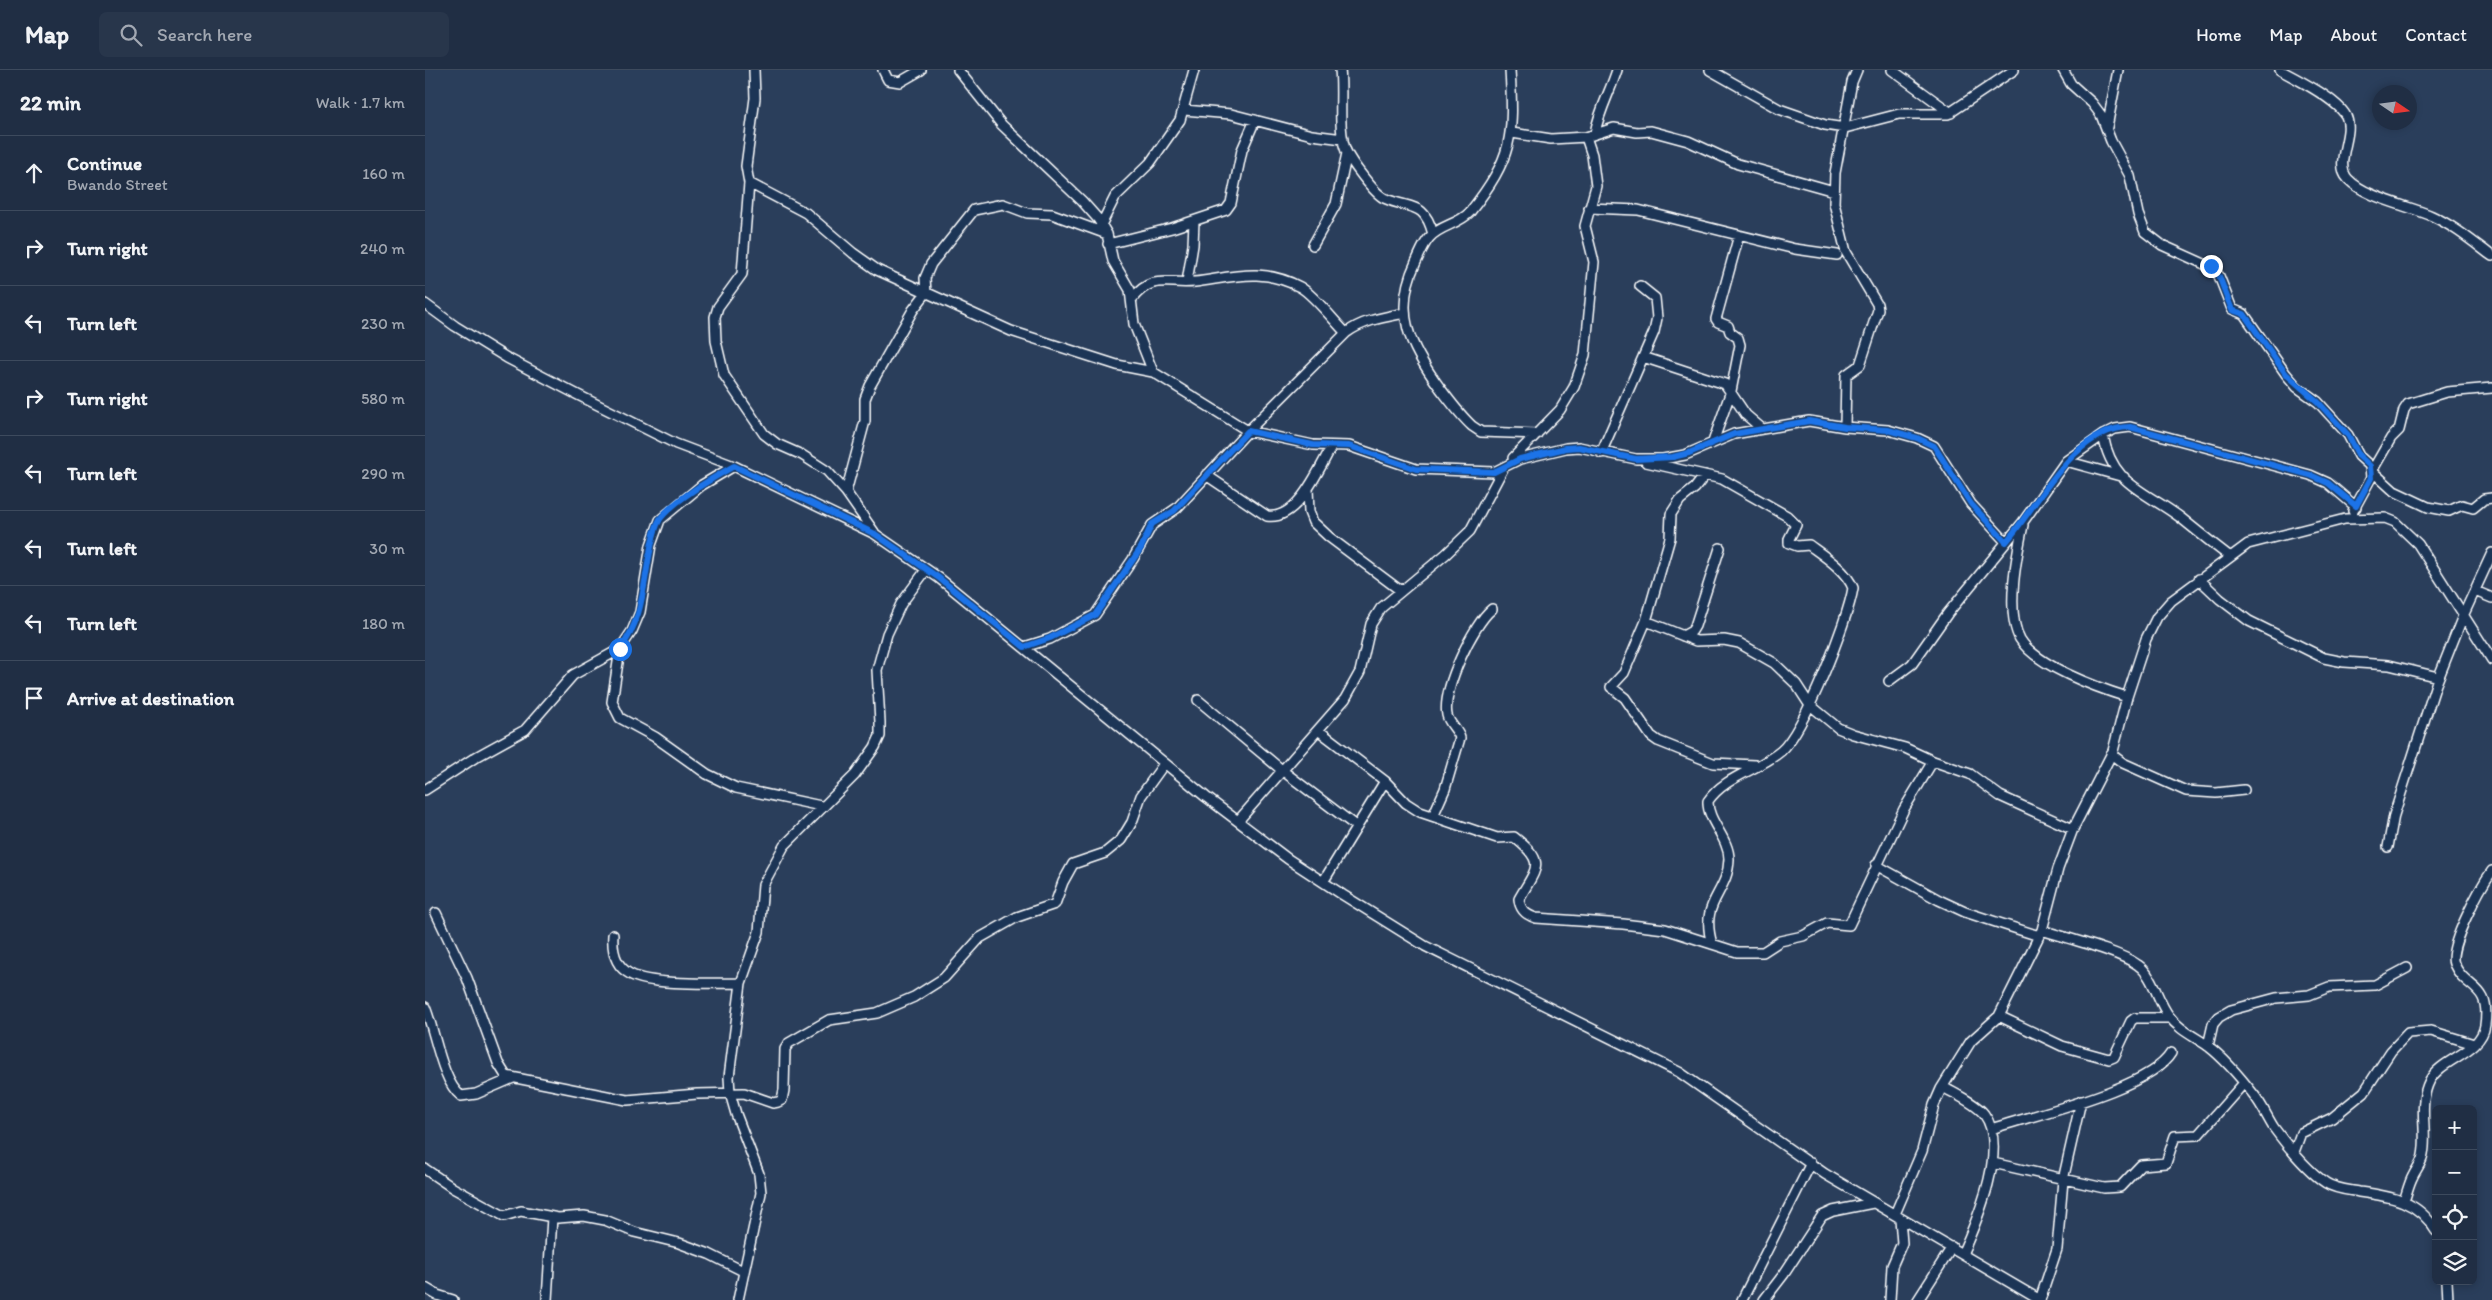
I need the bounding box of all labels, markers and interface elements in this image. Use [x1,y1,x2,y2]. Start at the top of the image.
search box [99,12,449,57]
text: Map [25,20,69,49]
icon: search [117,21,145,49]
text: Search here [157,23,252,46]
text: Home [2196,24,2242,46]
text: Map [2270,24,2303,46]
text: About [2331,24,2377,46]
text: Contact [2405,24,2467,46]
north arrow [2372,85,2417,130]
text: 22 min [20,90,81,115]
text: Walk · 1.7 km [316,93,405,112]
text: Continue [67,152,142,175]
icon: ahead [20,159,48,187]
text: 160 m [362,164,405,183]
text: Bwando Street [67,175,168,194]
icon: right [20,234,48,262]
text: Turn right [67,237,148,260]
text: 240 m [360,239,405,258]
route end [2200,255,2223,278]
icon: left [20,309,48,337]
text: Turn left [67,312,137,335]
text: 230 m [361,314,405,333]
icon: right [20,384,48,412]
text: Turn right [67,387,148,410]
text: 580 m [361,389,405,408]
icon: left [20,459,48,487]
text: Turn left [67,462,137,485]
text: 290 m [361,464,405,483]
icon: left [20,534,48,562]
text: Turn left [67,537,137,560]
text: 30 m [369,539,405,558]
icon: left [20,609,48,637]
text: Turn left [67,612,137,635]
text: 180 m [362,614,405,633]
route start [609,638,632,661]
icon: arrive [20,684,48,712]
text: Arrive at destination [67,687,234,710]
map controls [2432,1105,2477,1285]
button: + [2432,1105,2477,1150]
button: − [2432,1150,2477,1195]
button: locate [2432,1195,2477,1240]
button: layers [2432,1240,2477,1285]

